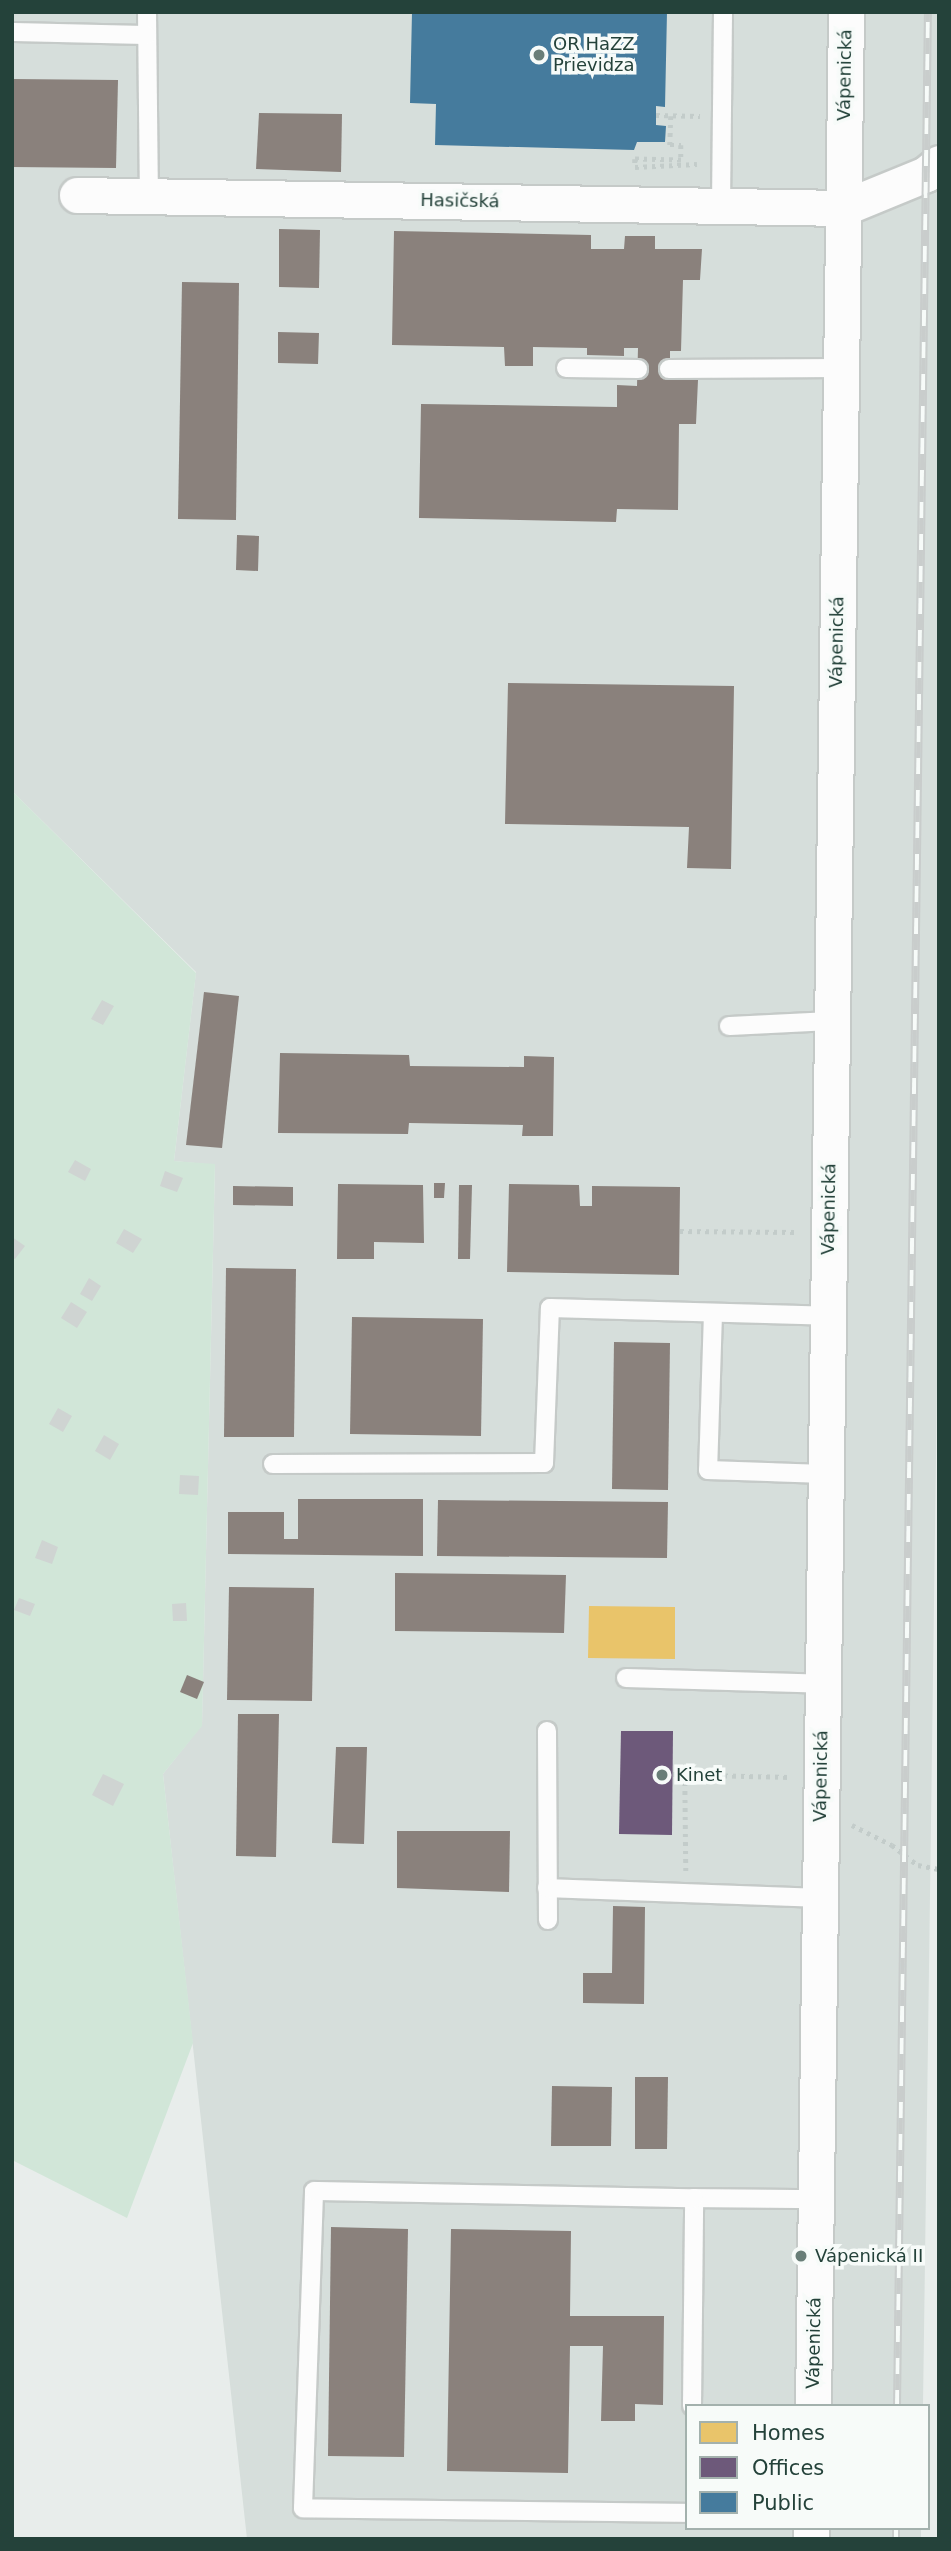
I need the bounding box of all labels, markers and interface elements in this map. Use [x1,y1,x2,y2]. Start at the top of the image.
street label: Vápenická [833,29,857,121]
place label: OR HaZZ Prievidza [553,34,635,76]
marker: OR HaZZ Prievidza [531,47,547,63]
street label: Hasičská [420,190,500,212]
street label: Vápenická [825,596,849,688]
street label: Vápenická [817,1163,841,1255]
street label: Vápenická [809,1730,833,1822]
place label: Kinet [676,1764,722,1786]
marker: Kinet [654,1767,670,1783]
place label: Vápenická II [815,2245,923,2267]
marker: Vápenická II [793,2248,809,2264]
street label: Vápenická [802,2297,826,2389]
legend [685,2404,930,2530]
text: Homes [752,2421,825,2445]
text: Offices [752,2456,824,2480]
text: Public [752,2491,814,2515]

